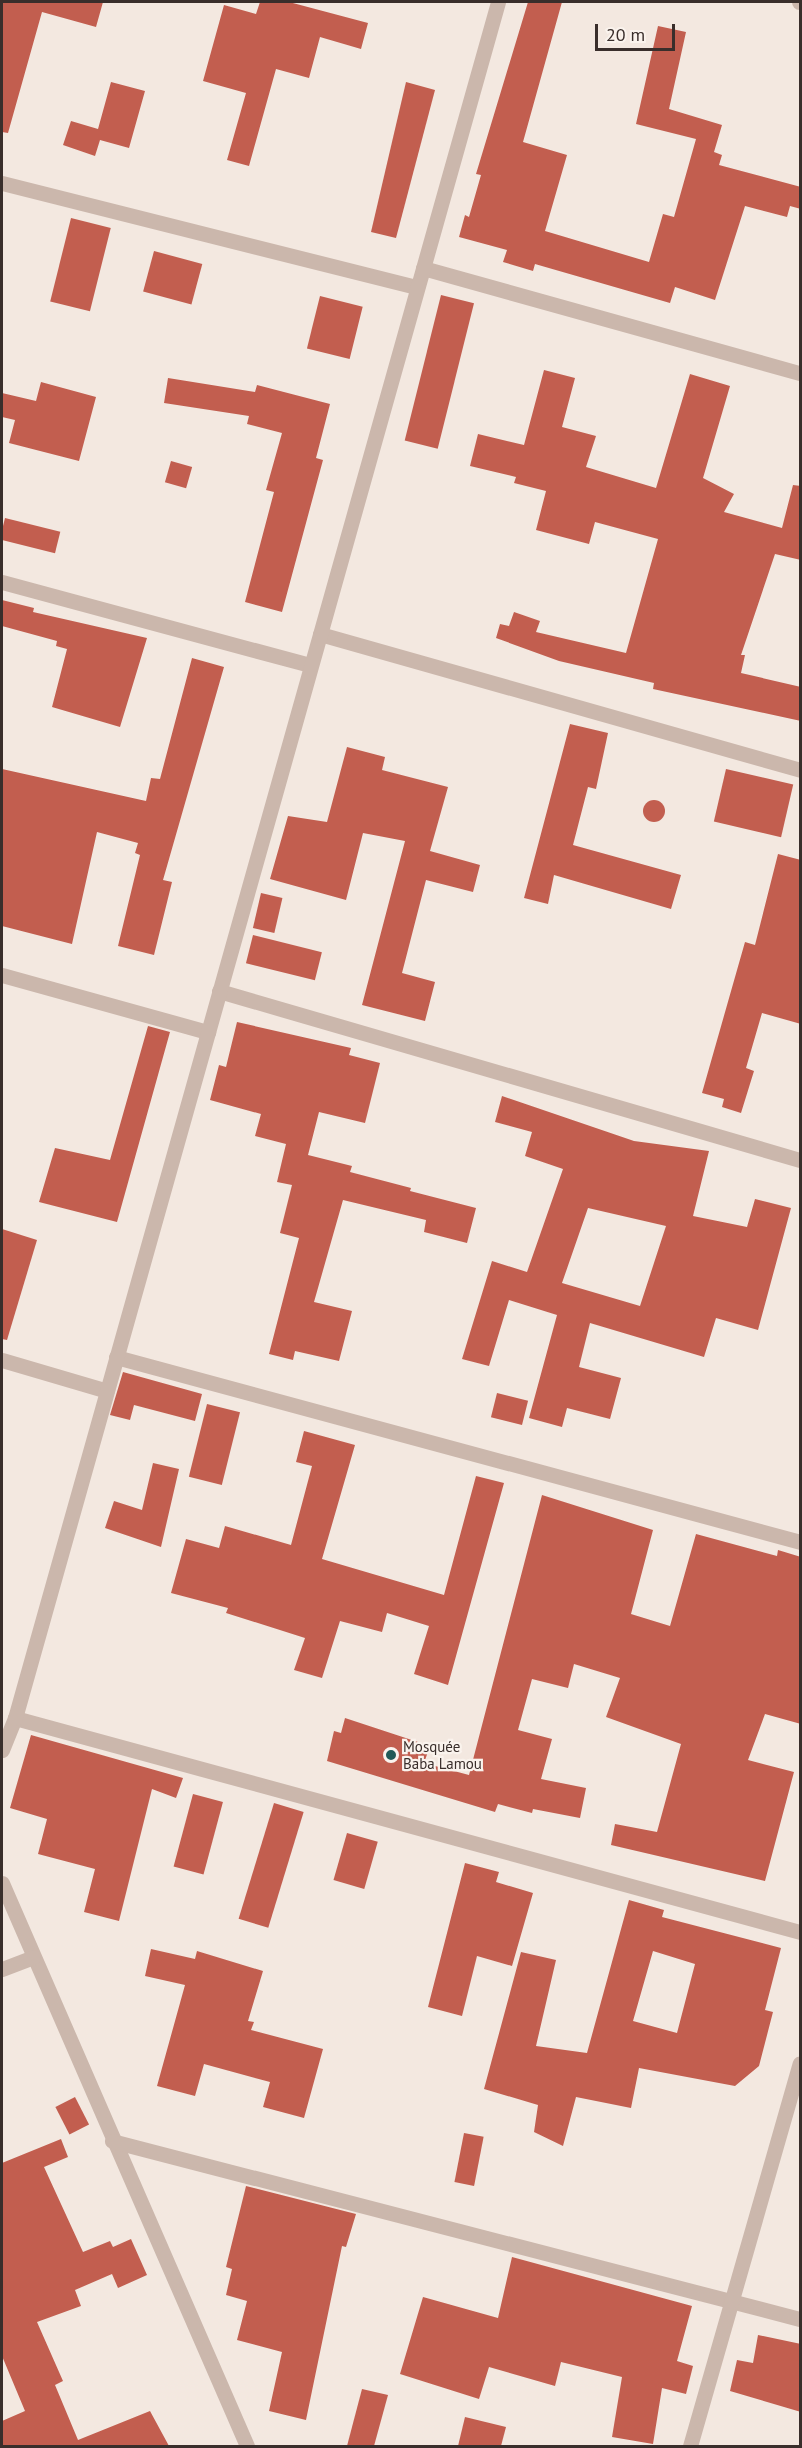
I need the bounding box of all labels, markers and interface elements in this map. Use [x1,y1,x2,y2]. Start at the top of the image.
scale bar [598,12,678,50]
text: 20 m [606,23,645,46]
place label: Mosquée Baba Lamou [403,1737,482,1772]
marker: Mosquée Baba Lamou [384,1748,398,1762]

